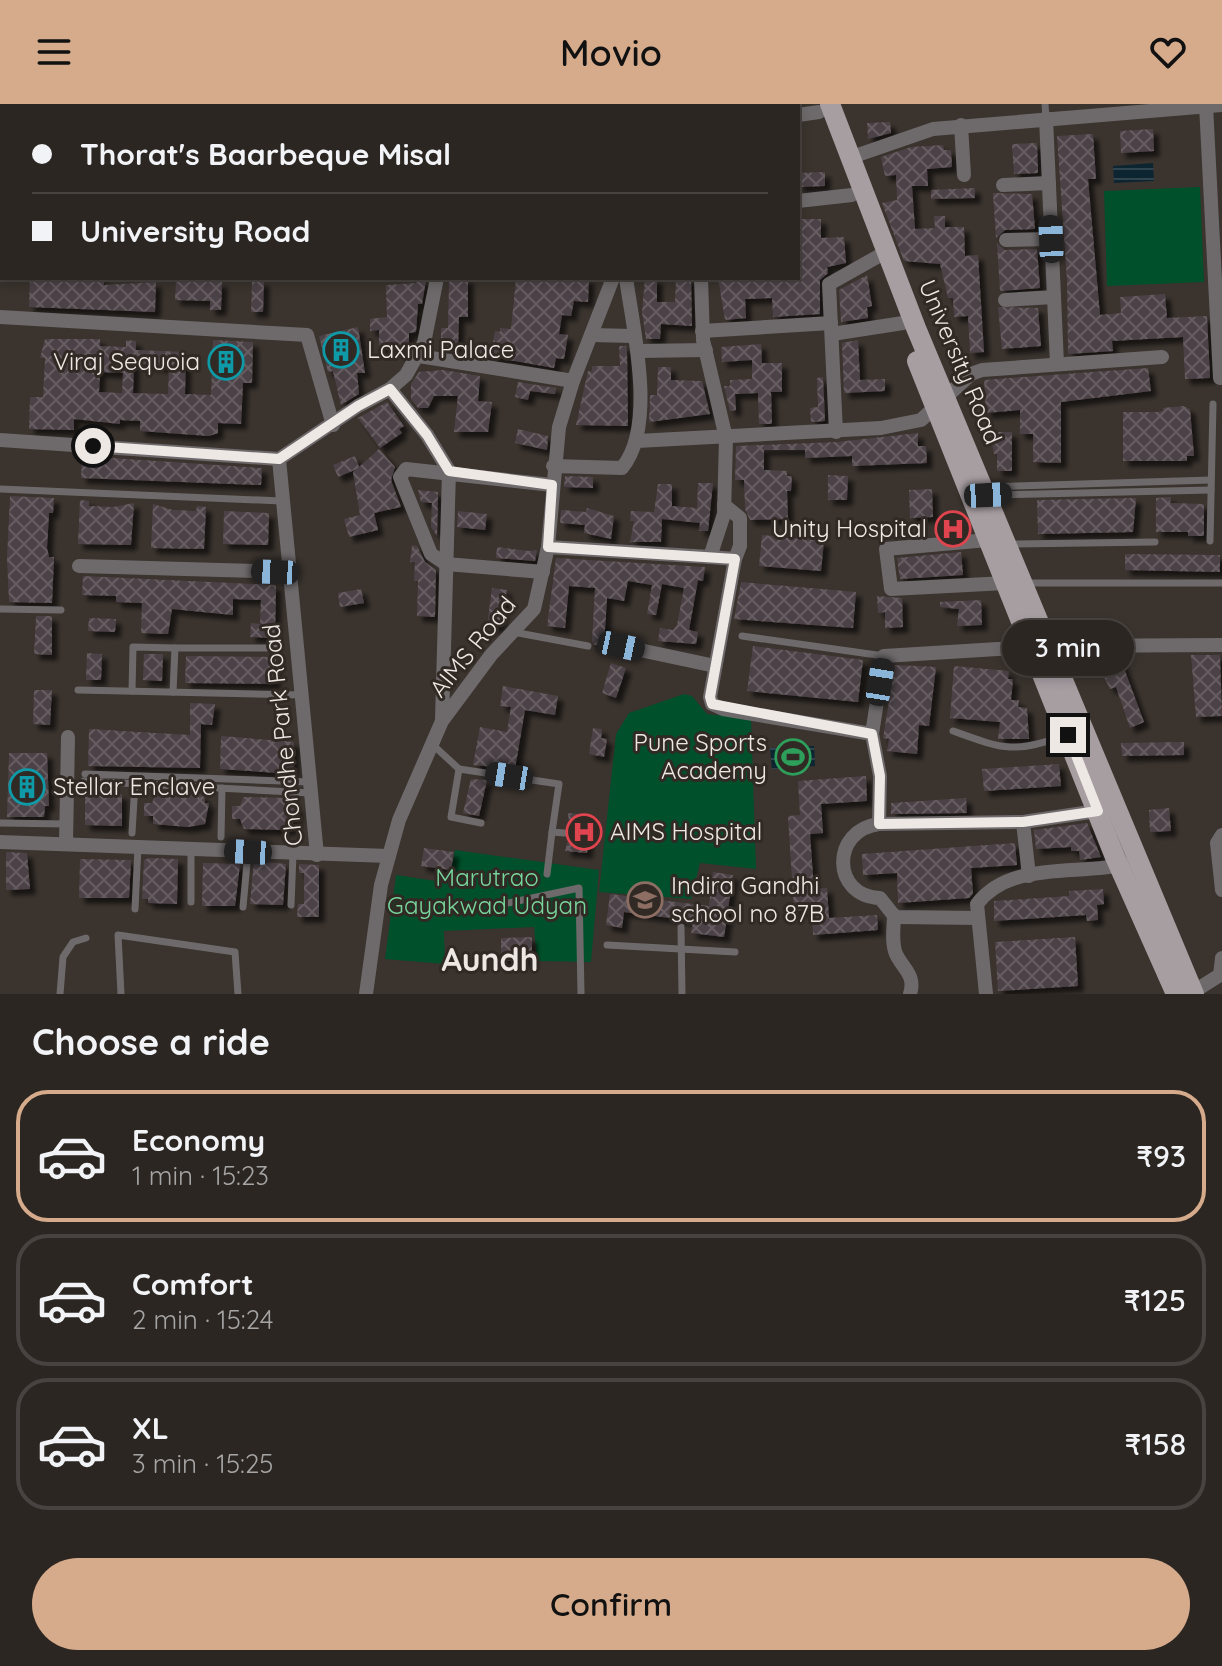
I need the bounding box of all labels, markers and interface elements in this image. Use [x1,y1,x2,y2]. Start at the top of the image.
icon: menu [32,30,76,74]
text: Movio [560,30,662,75]
icon: heart [1146,30,1190,74]
text: Thorat's Baarbeque Misal [80,135,451,173]
text: University Road [80,212,310,250]
car [1038,215,1064,263]
street label: University Road [913,275,1009,448]
building icon: Laxmi Palace [322,331,360,369]
place label: Laxmi Palace [367,334,514,364]
building icon: Viraj Sequoia [207,343,245,381]
place label: Viraj Sequoia [53,346,200,376]
route start [75,428,111,464]
car [963,482,1013,508]
hospital icon: Unity Hospital [934,510,972,548]
place label: Unity Hospital [772,513,927,543]
car [251,559,299,585]
street label: AIMS Road [423,590,522,703]
callout: 3 min [1002,619,1134,675]
street label: Chondhe Park Road [255,623,309,847]
car [595,629,647,663]
text: 3 min [1035,631,1101,664]
car [864,656,896,708]
route end [1050,717,1086,753]
place label: Pune Sports Academy [634,727,767,785]
sports icon: Pune Sports Academy [774,738,812,776]
car [483,760,535,792]
building icon: Stellar Enclave [8,768,46,806]
place label: Stellar Enclave [53,771,215,801]
hospital icon: AIMS Hospital [565,813,603,851]
place label: AIMS Hospital [610,816,762,846]
car [223,839,273,865]
park label: Marutrao Gayakwad Udyan [387,862,587,920]
place label: Indira Gandhi school no 87B [671,870,824,928]
school or university icon: Indira Gandhi school no 87B [626,881,664,919]
district label: Aundh [442,939,538,979]
text: Choose a ride [32,1019,270,1064]
icon: car [36,1120,108,1192]
text: Economy [132,1121,265,1159]
text: ₹93 [1136,1137,1186,1175]
text: 1 min · 15:23 [132,1159,269,1192]
icon: car [36,1264,108,1336]
text: Comfort [132,1265,253,1303]
text: ₹125 [1124,1281,1186,1319]
text: 2 min · 15:24 [132,1303,273,1336]
icon: car [36,1408,108,1480]
text: XL [132,1409,169,1447]
text: ₹158 [1124,1425,1186,1463]
text: 3 min · 15:25 [132,1447,274,1480]
button: Confirm [32,1558,1190,1650]

